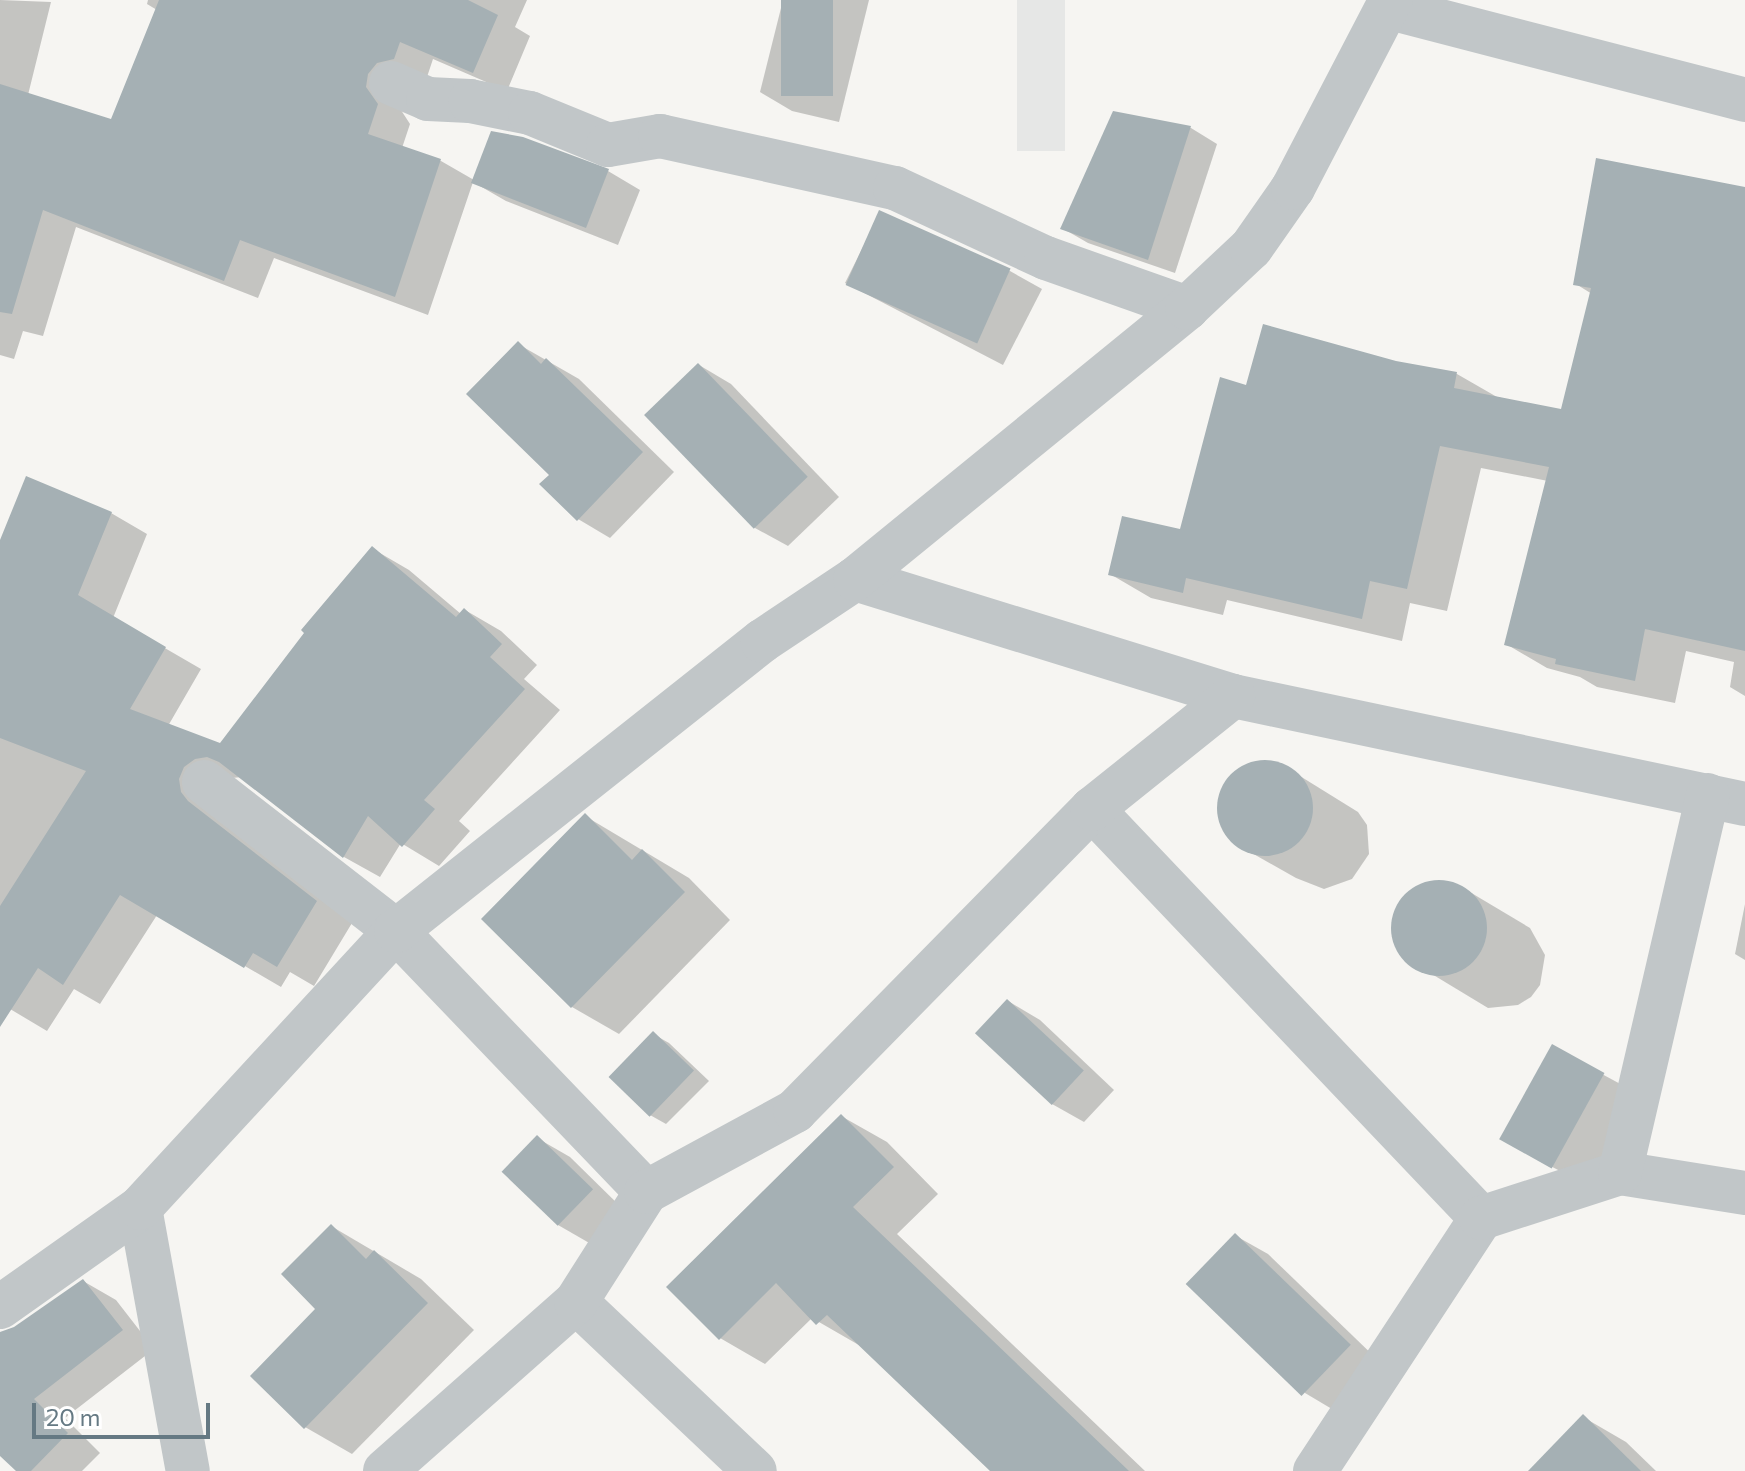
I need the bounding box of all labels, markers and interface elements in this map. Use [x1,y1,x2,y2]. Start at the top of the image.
scale bar [36,1387,214,1437]
text: 20 m [46,1402,100,1431]

